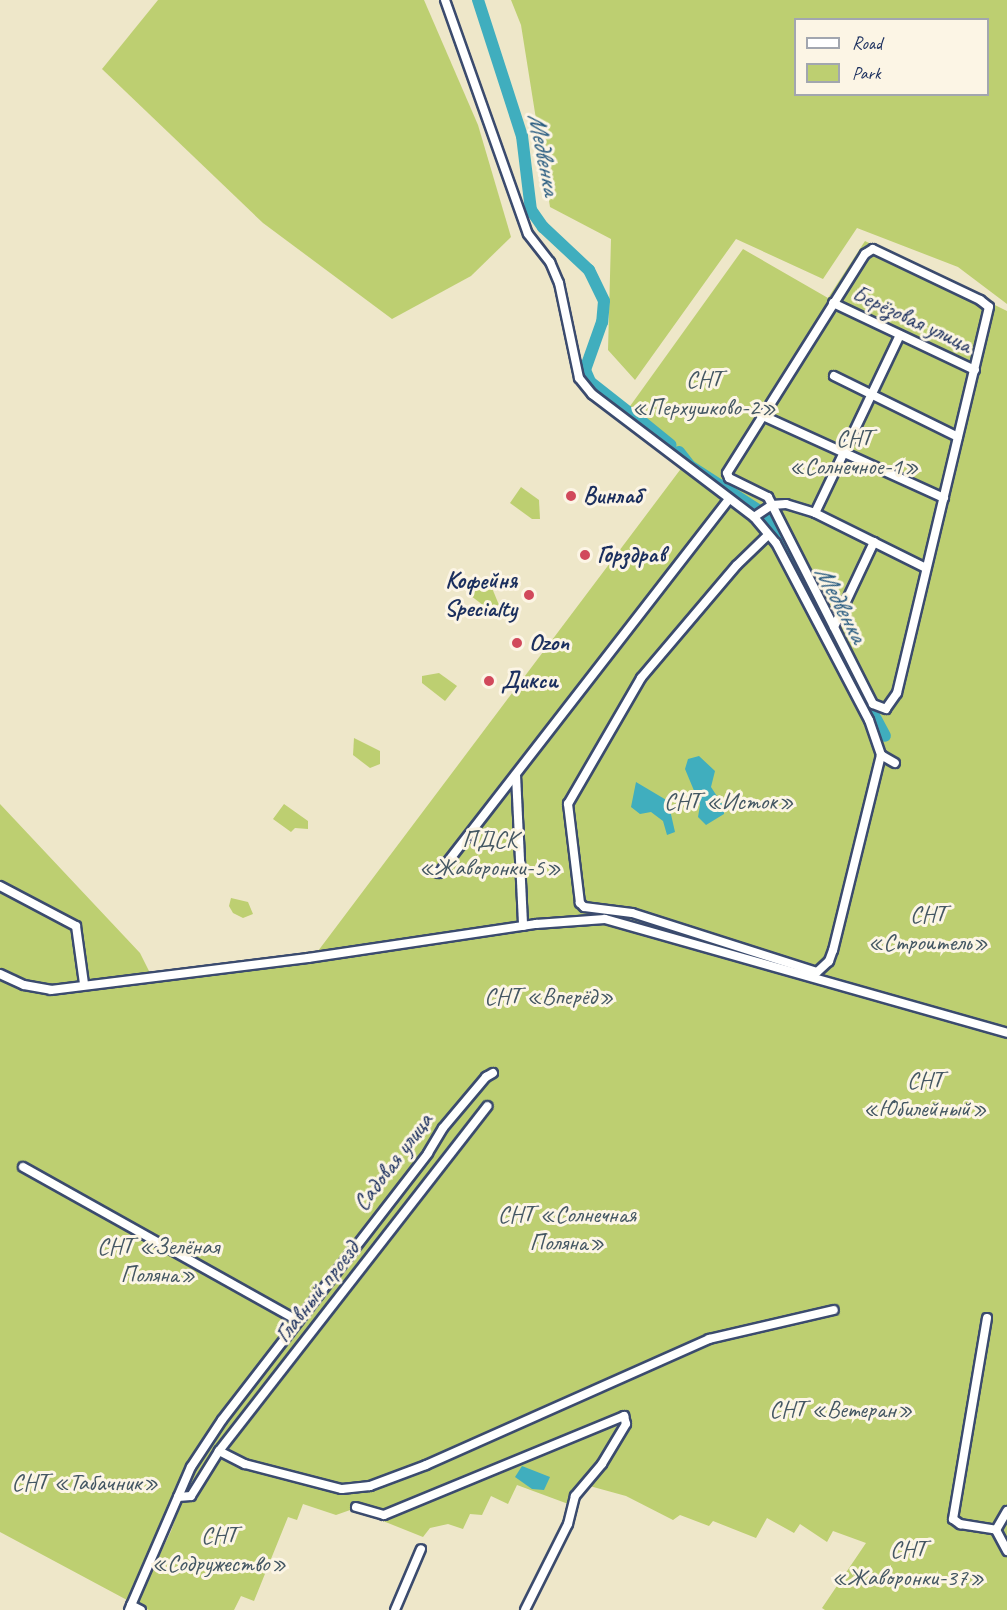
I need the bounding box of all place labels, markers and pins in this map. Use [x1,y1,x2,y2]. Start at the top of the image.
place label: Винлаб [583,482,642,510]
marker: Винлаб [564,489,578,503]
place label: Горздрав [597,541,666,569]
marker: Горздрав [578,548,592,562]
place label: Кофейня Specialty [444,567,517,623]
marker: Кофейня Specialty [522,588,536,602]
place label: Ozon [529,629,569,657]
marker: Ozon [510,636,524,650]
place label: Дикси [501,667,558,695]
marker: Дикси [482,674,496,688]

